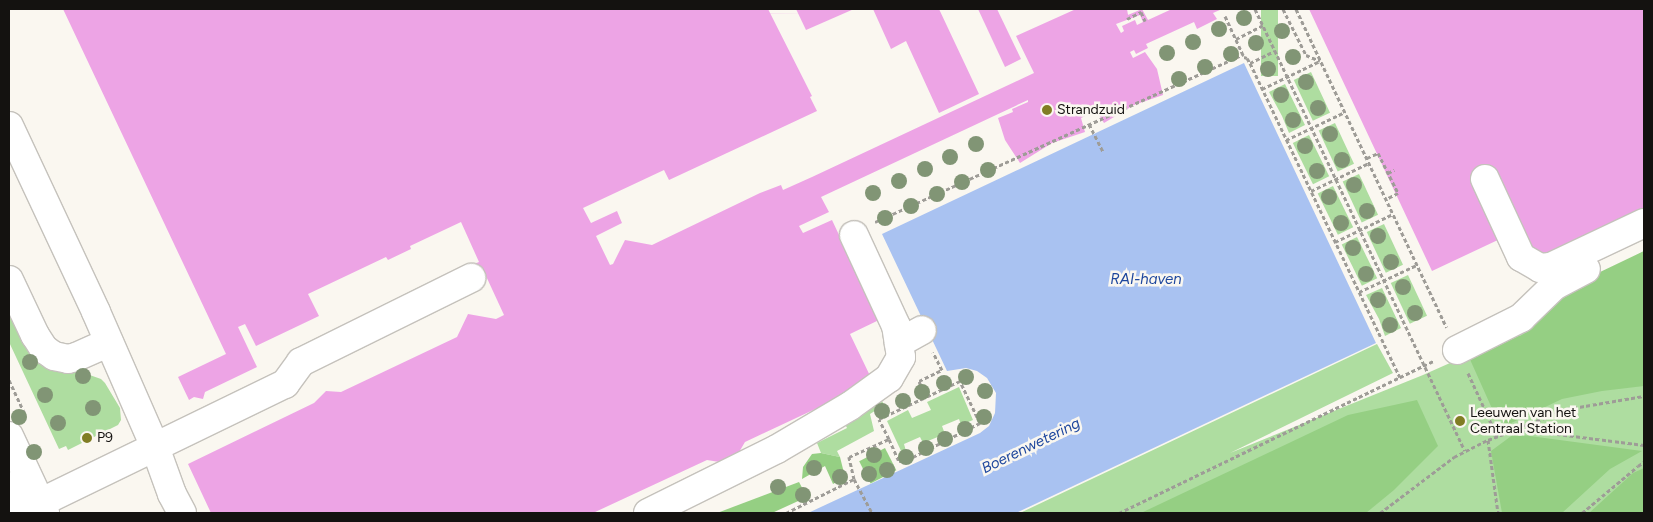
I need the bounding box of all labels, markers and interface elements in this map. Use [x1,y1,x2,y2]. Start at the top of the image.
place label: Strandzuid [1057,102,1125,118]
marker: Strandzuid [1041,104,1053,116]
water label: RAI-haven [1110,271,1182,289]
place label: Leeuwen van het Centraal Station [1470,405,1576,438]
water label: Boerenwetering [979,414,1083,478]
marker: Leeuwen van het Centraal Station [1454,415,1466,427]
place label: P9 [97,430,113,446]
marker: P9 [81,432,93,444]

